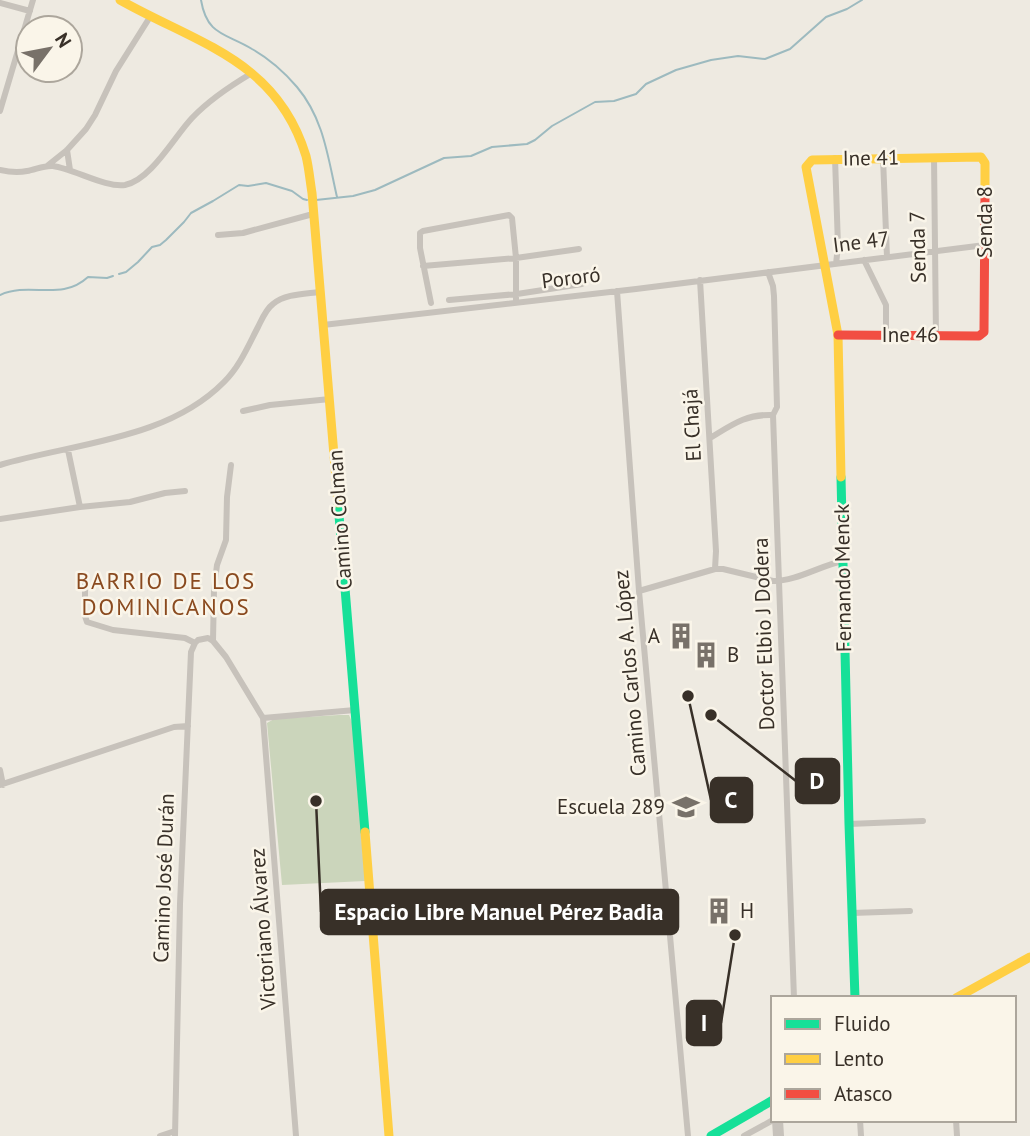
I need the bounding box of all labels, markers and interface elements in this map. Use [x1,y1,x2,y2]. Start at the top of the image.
north arrow [14,14,84,84]
text: N [50,28,77,52]
street label: Ine 41 [842,144,900,171]
street label: Senda 8 [971,186,998,258]
street label: Senda 7 [903,211,932,283]
street label: Ine 47 [831,225,891,258]
street label: Pororó [540,261,602,295]
street label: Ine 46 [882,321,938,348]
street label: El Chajá [676,388,707,462]
street label: Camino Colman [321,449,358,591]
street label: Fernando Menck [828,504,857,652]
street label: Doctor Elbio J Dodera [747,537,780,731]
district label: BARRIO DE LOS DOMINICANOS [76,566,256,621]
street label: Camino Carlos A. López [607,569,652,777]
building icon: A [666,621,696,651]
place label: A [648,622,661,649]
building icon: B [691,640,721,670]
place label: B [727,641,739,668]
callout: D [796,759,839,803]
text: D [810,766,824,795]
callout: C [711,778,752,822]
text: C [725,785,738,814]
school or university icon: Escuela 289 [671,792,701,822]
street label: Camino José Durán [147,793,180,963]
place label: Escuela 289 [557,793,665,820]
street label: Victoriano Álvarez [243,847,282,1012]
callout: Espacio Libre Manuel Pérez Badia [321,890,678,934]
building icon: H [704,896,734,926]
text: Espacio Libre Manuel Pérez Badia [334,897,664,926]
place label: H [740,897,754,924]
legend [771,996,1016,1122]
callout: I [687,1001,721,1045]
text: I [701,1008,707,1037]
text: Fluido [834,1010,891,1037]
text: Lento [834,1045,884,1072]
text: Atasco [834,1080,893,1107]

